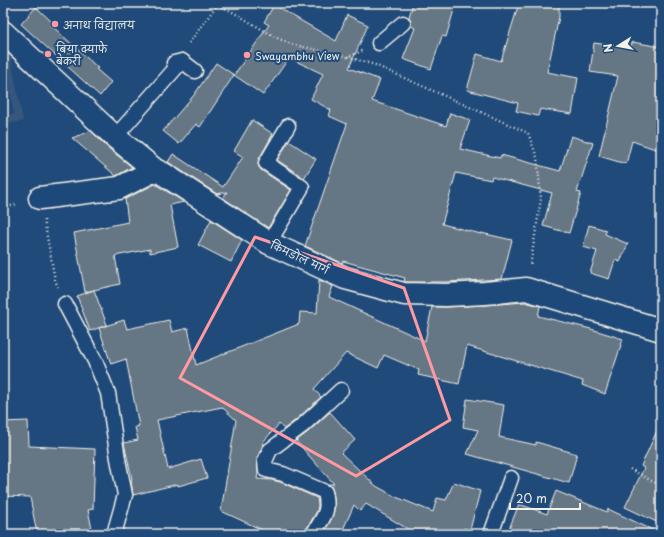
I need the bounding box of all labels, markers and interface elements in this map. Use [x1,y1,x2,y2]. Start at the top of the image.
place label: अनाथ विद्यालय [63,17,136,32]
marker: अनाथ विद्यालय [50,19,60,29]
north arrow [598,26,638,66]
place label: बिया क्याफे बेकरी [55,41,108,68]
text: N [598,42,617,54]
place label: Swayambhu View [255,48,340,63]
marker: बिया क्याफे बेकरी [43,49,53,59]
marker: Swayambhu View [242,50,252,60]
street label: किमडोल मार्ग [267,236,332,277]
scale bar [510,485,580,511]
text: 20 m [516,489,547,507]

